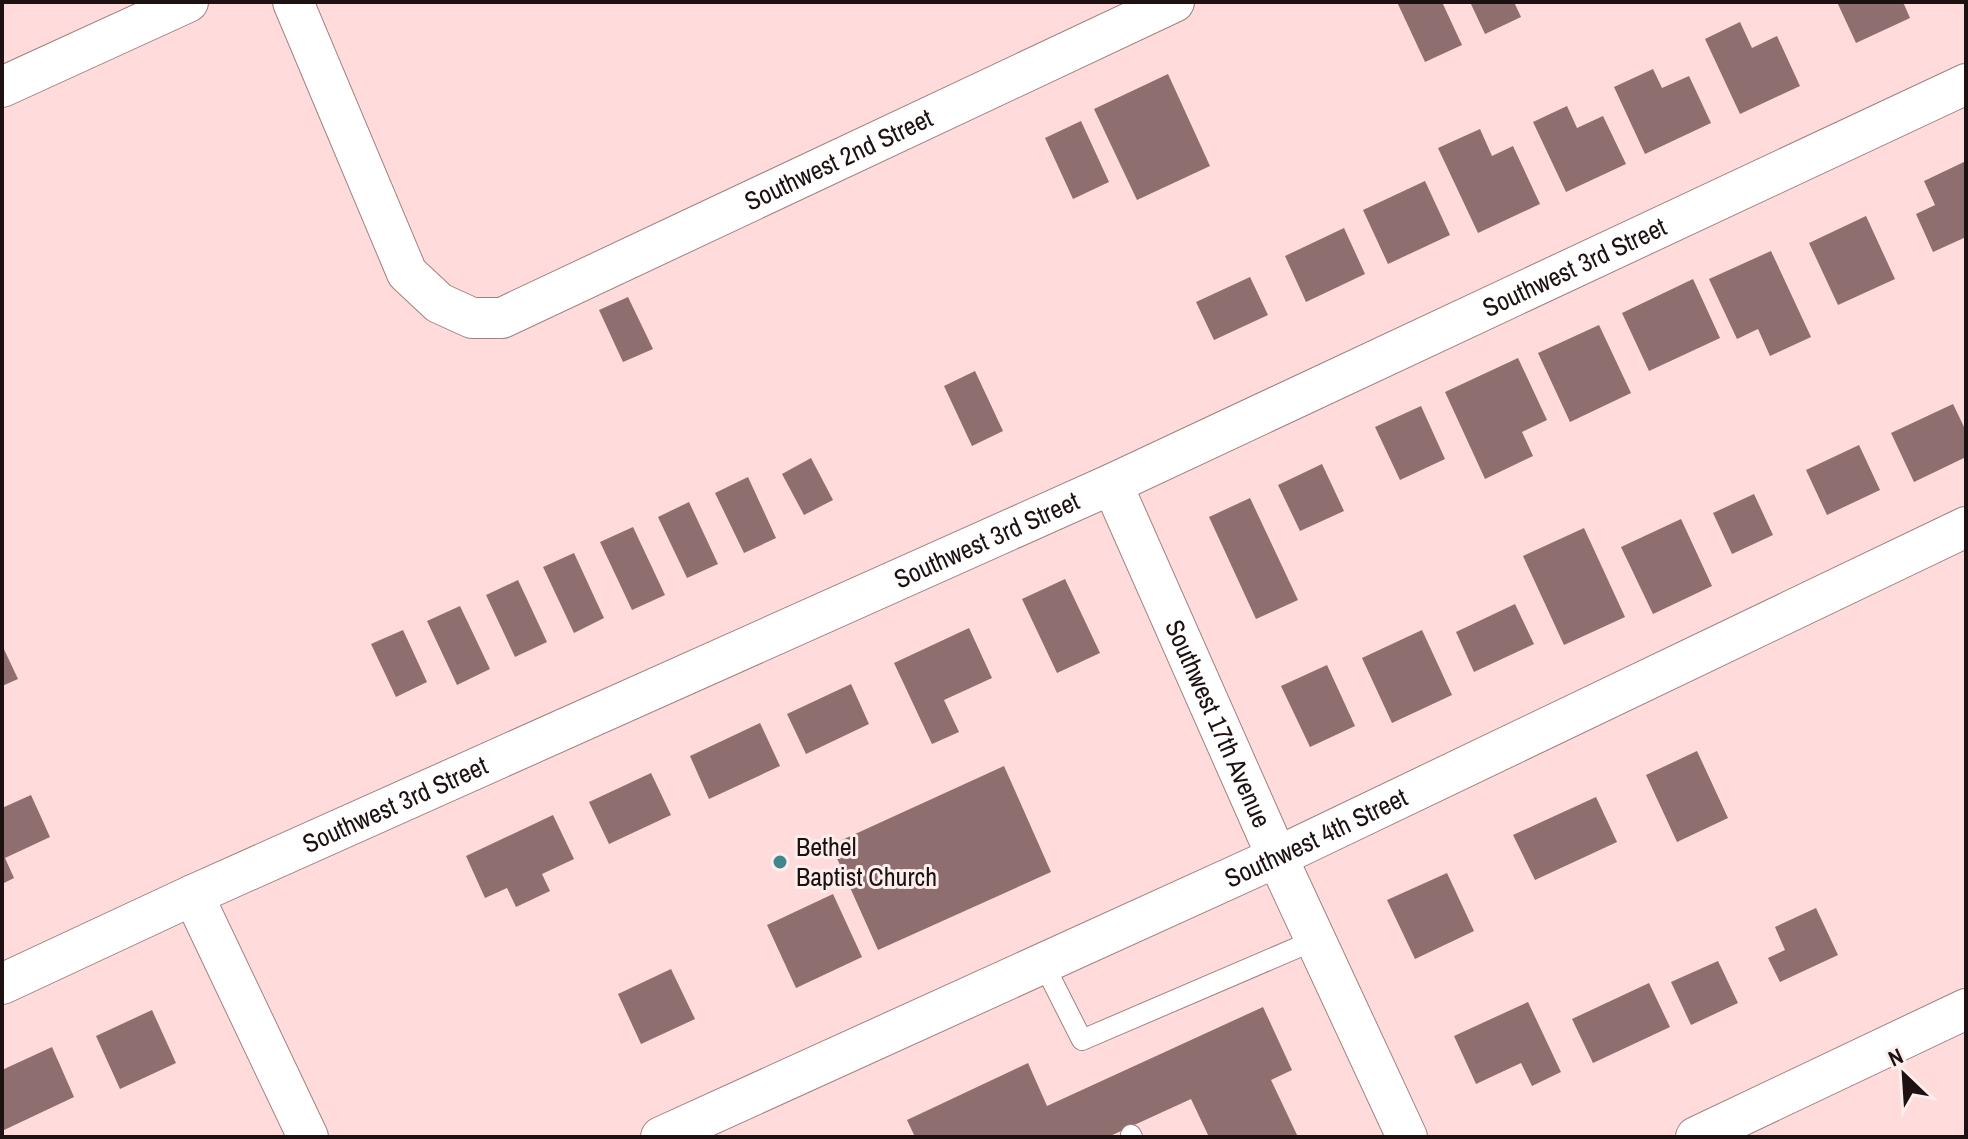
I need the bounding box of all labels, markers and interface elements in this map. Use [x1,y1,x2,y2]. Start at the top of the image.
street label: Southwest 2nd Street [739,100,938,219]
street label: Southwest 3rd Street [1476,209,1672,325]
street label: Southwest 3rd Street [888,483,1084,596]
street label: Southwest 17th Avenue [1157,614,1280,833]
street label: Southwest 3rd Street [297,748,493,861]
street label: Southwest 4th Street [1219,779,1413,896]
place label: Bethel Baptist Church [796,829,937,894]
marker: Bethel Baptist Church [771,853,789,871]
north arrow [1864,1035,1944,1115]
text: N [1883,1041,1908,1073]

